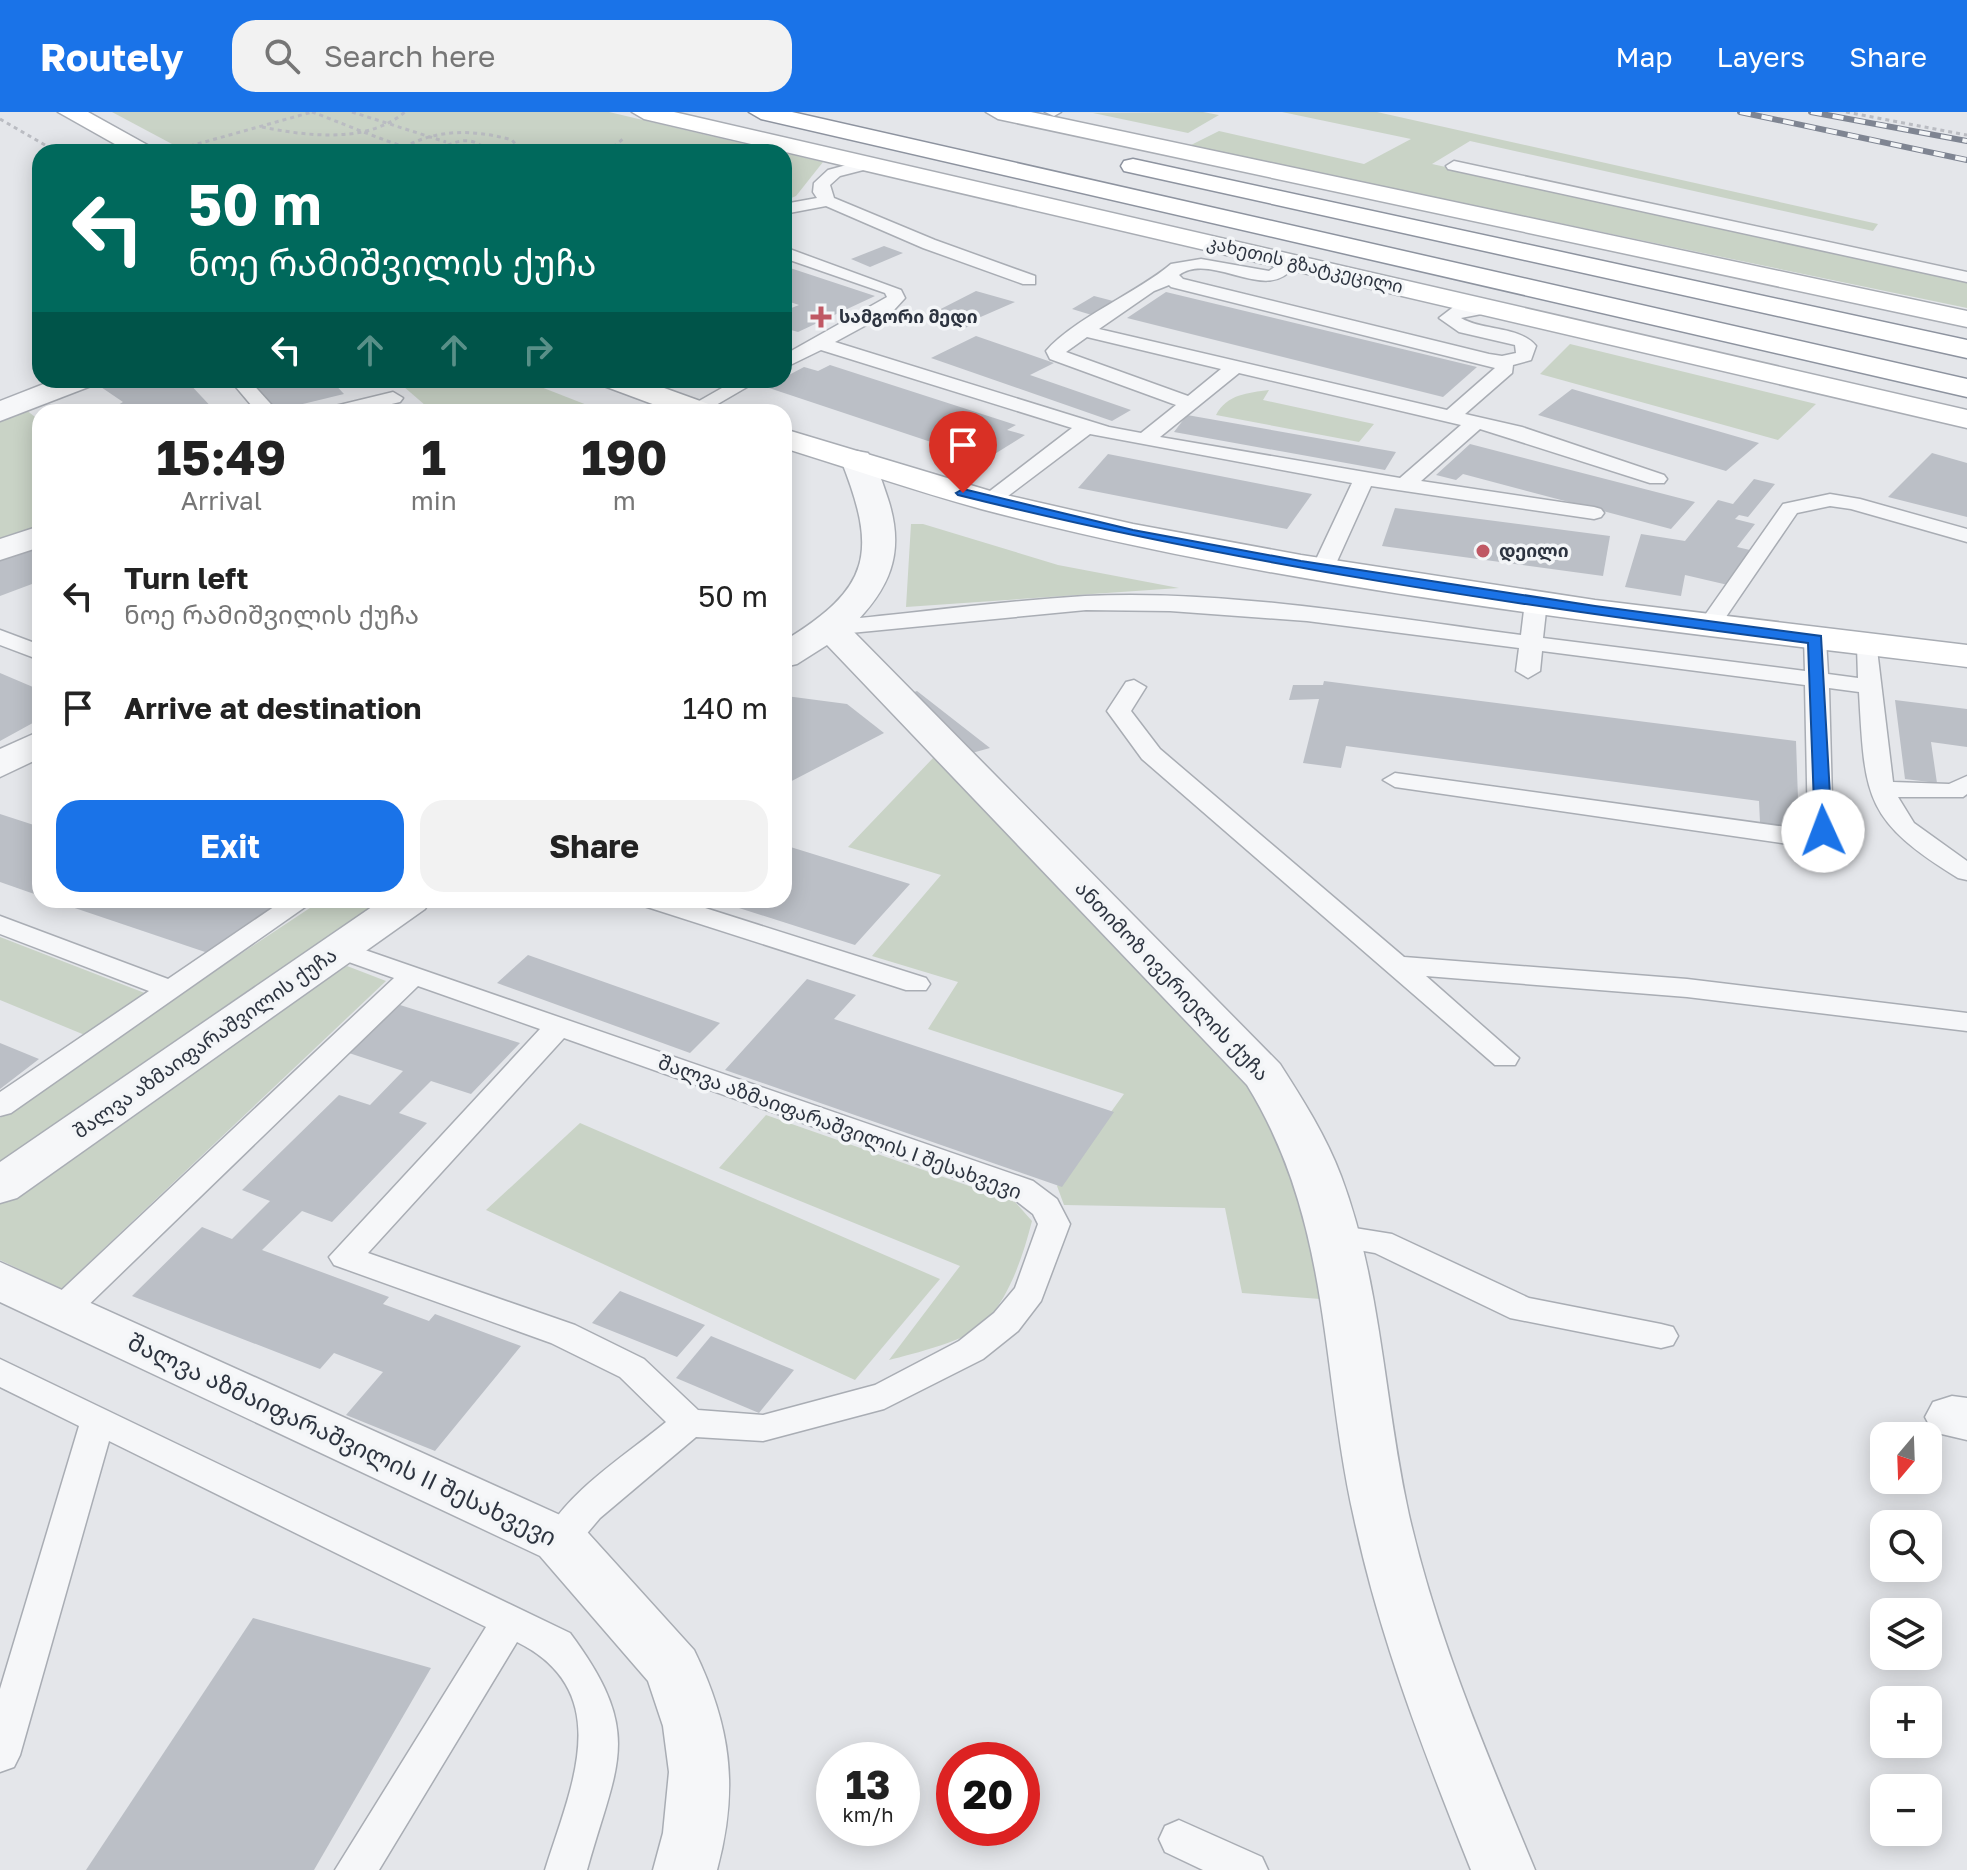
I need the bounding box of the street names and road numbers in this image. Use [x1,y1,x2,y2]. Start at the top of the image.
street label: კახეთის გზატკეცილი [1205,231,1405,298]
street label: ანთიმოზ ივერიელის ქუჩა [1069,875,1275,1087]
street label: შალვა აზმაიფარაშვილის ქუჩა [68,942,342,1144]
street label: შალვა აზმაიფარაშვილის I შესახვევი [655,1049,1025,1205]
street label: შალვა აზმაიფარაშვილის II შესახვევი [123,1326,561,1552]

